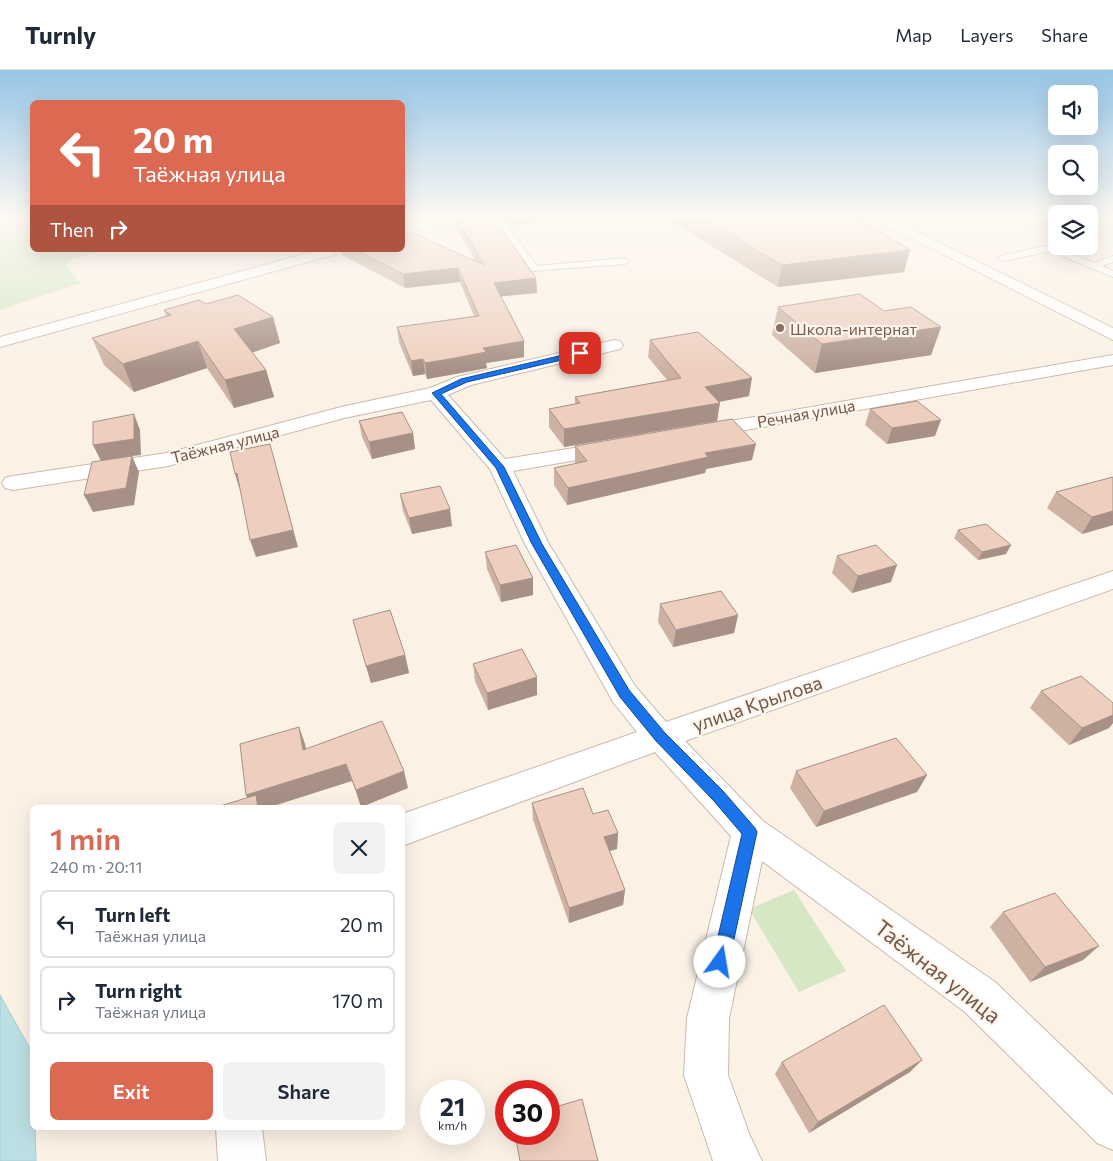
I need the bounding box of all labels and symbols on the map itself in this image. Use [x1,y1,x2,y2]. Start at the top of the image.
place label: Школа-интернат [790,319,918,338]
marker: Школа-интернат [774,322,786,334]
pin [559,332,601,374]
street label: Речная улица [755,395,857,431]
street label: Таёжная улица [169,421,281,467]
street label: улица Крылова [689,670,825,736]
street label: Таёжная улица [870,913,1006,1029]
position arrow [693,935,745,987]
speed limit sign: 30 [495,1080,560,1145]

